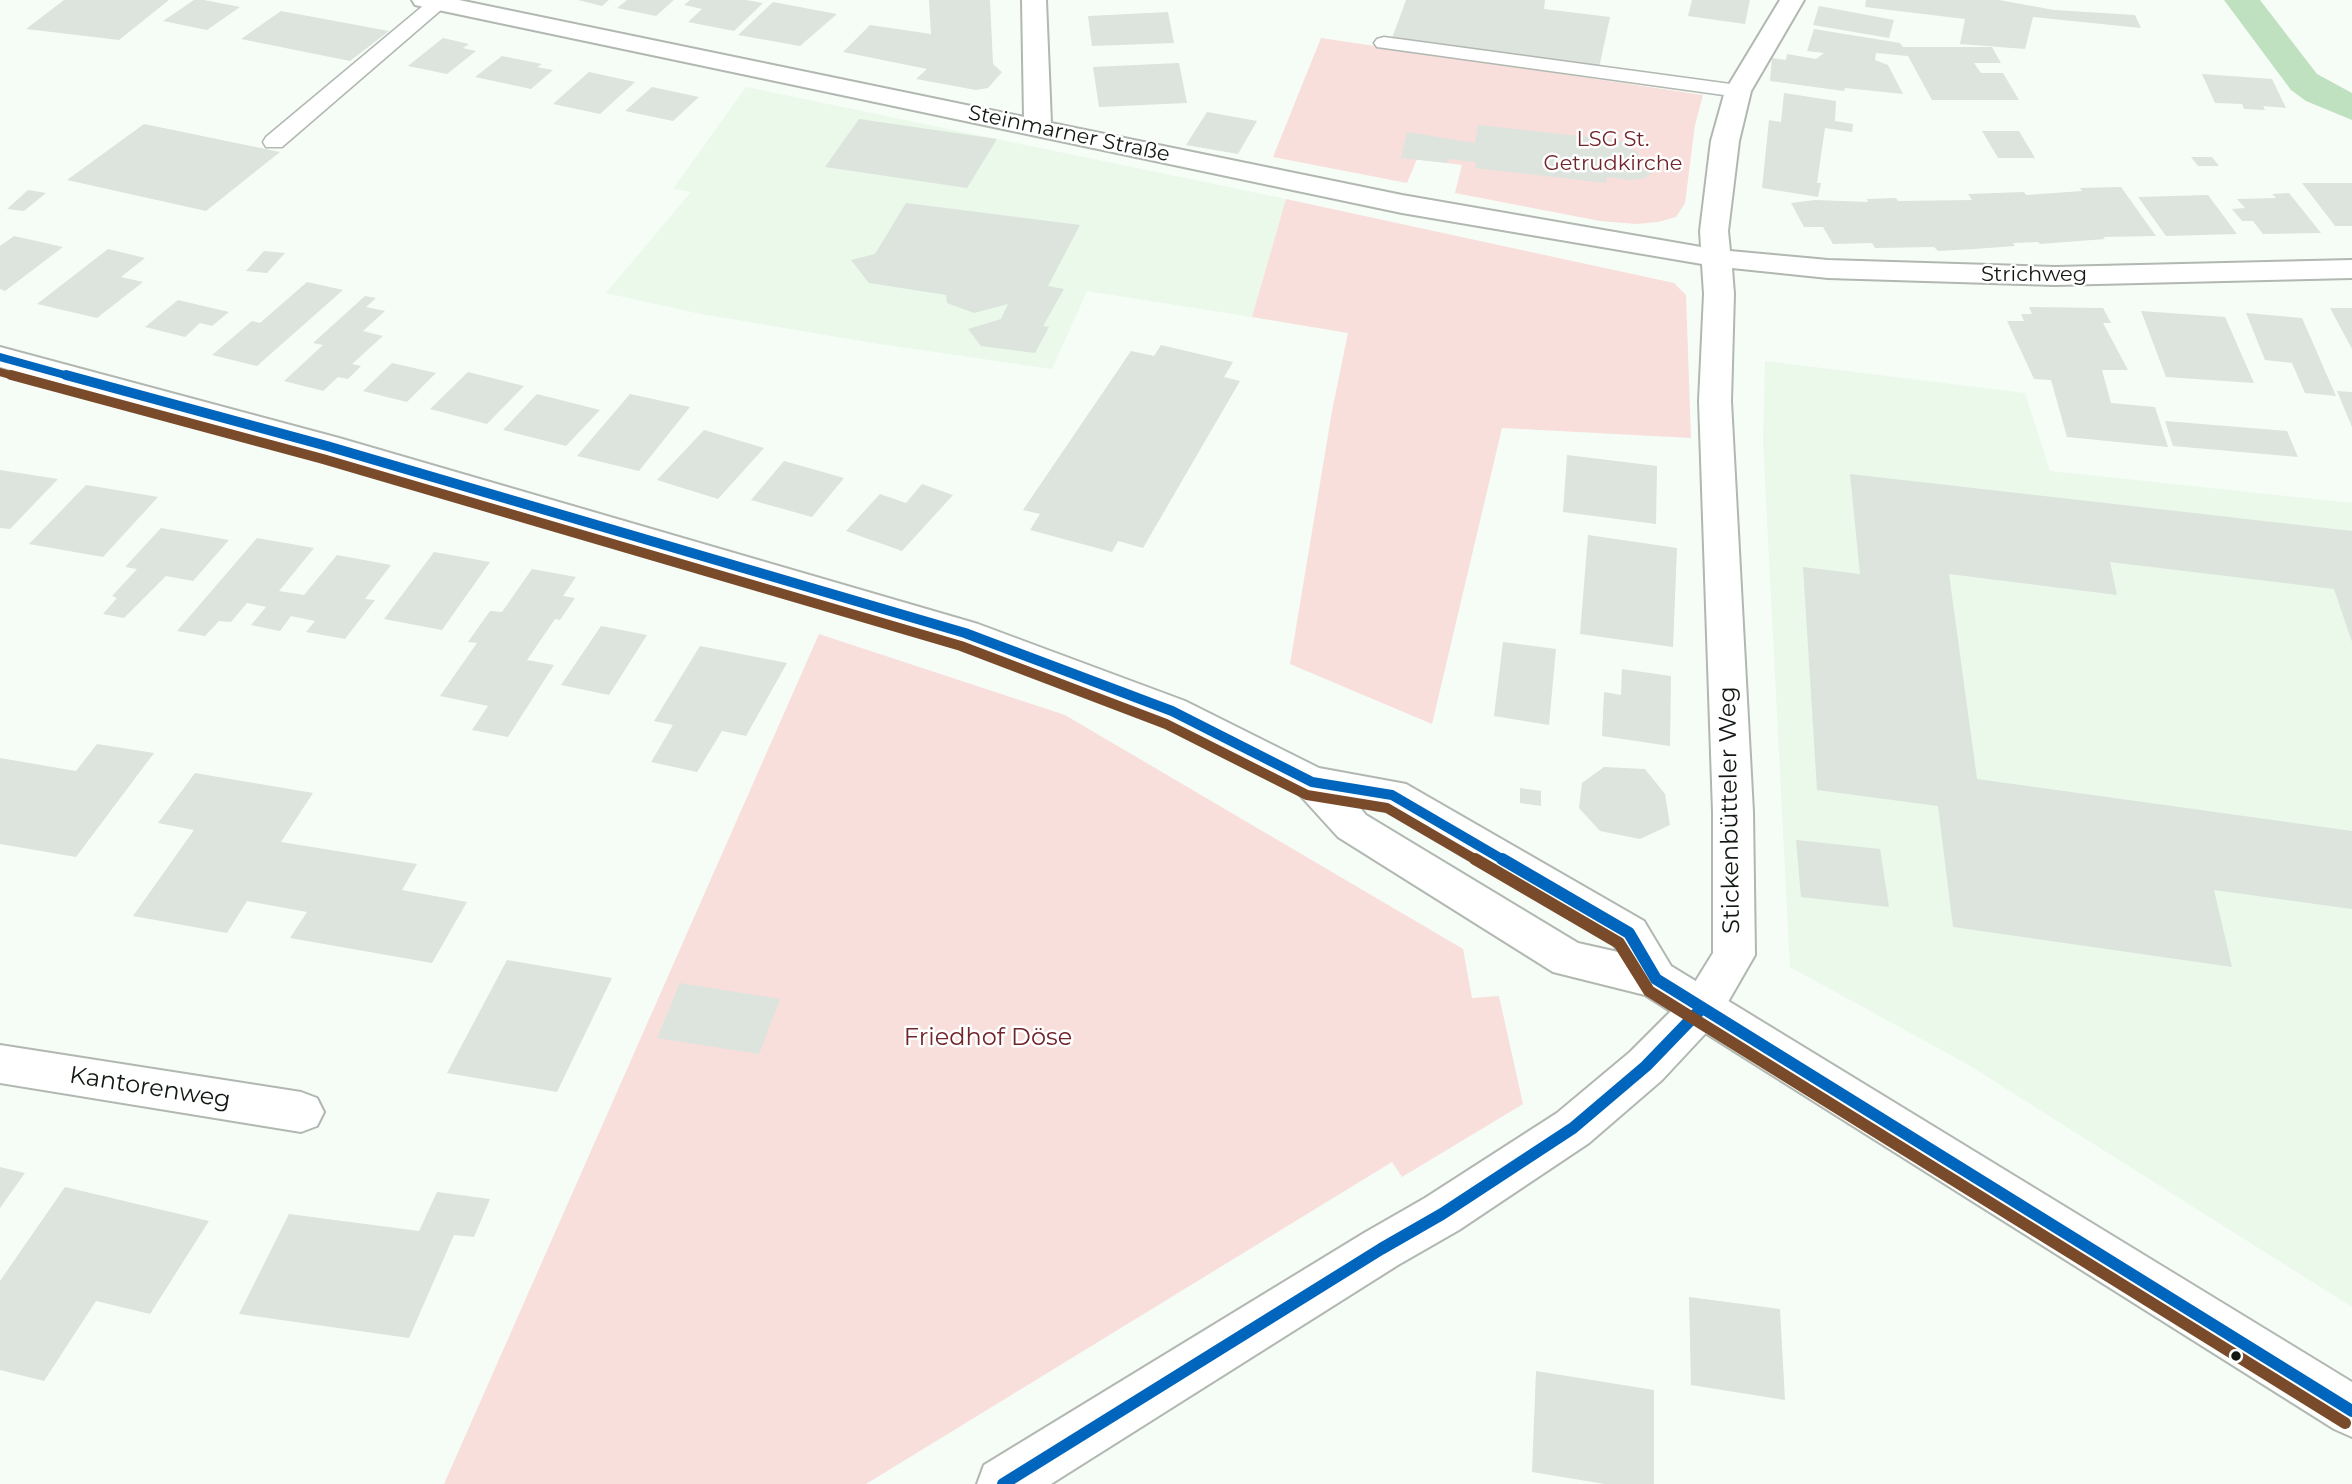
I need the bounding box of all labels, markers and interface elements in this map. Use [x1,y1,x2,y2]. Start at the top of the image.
street label: Steinmarner Straße [966,100,1172,168]
park label: LSG St. Getrudkirche [1543,127,1683,177]
street label: Strichweg [1981,262,2087,288]
street label: Stickenbütteler Weg [1713,686,1747,934]
park label: Friedhof Döse [904,1024,1072,1052]
street label: Kantorenweg [67,1061,233,1115]
unlabelled marker [2229,1349,2243,1363]

